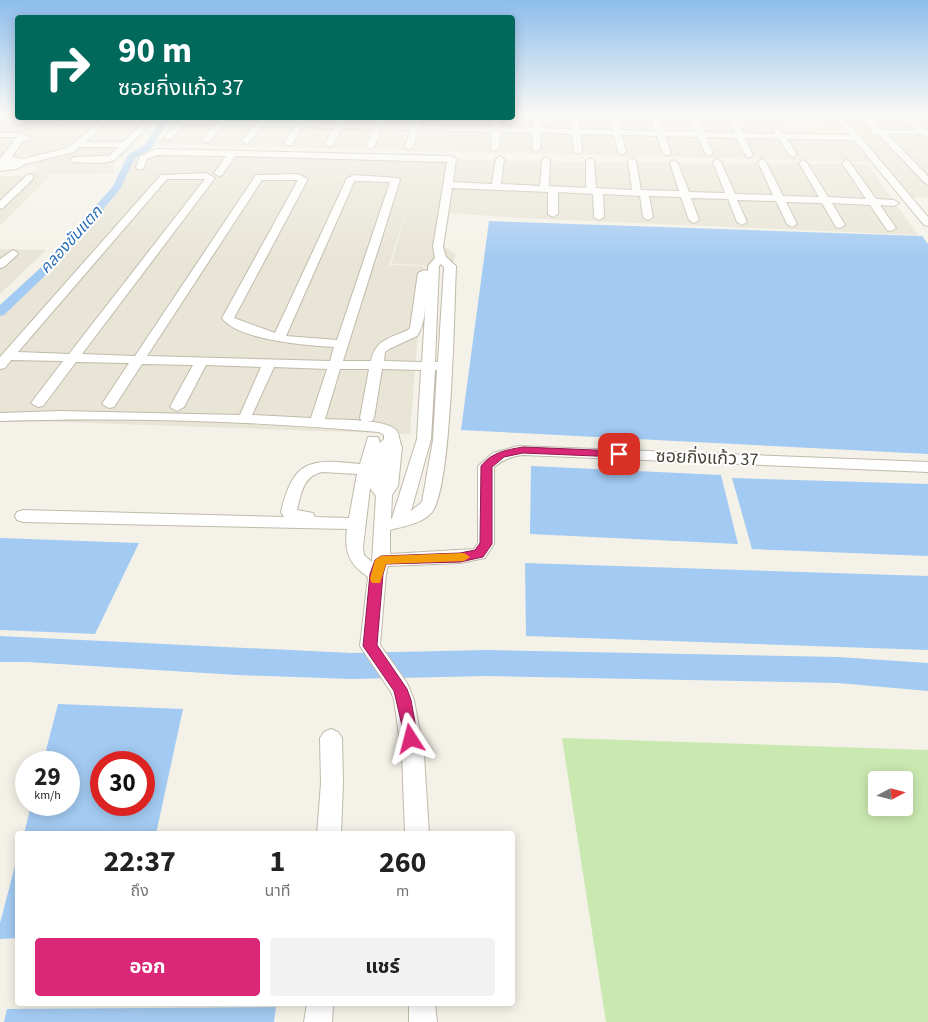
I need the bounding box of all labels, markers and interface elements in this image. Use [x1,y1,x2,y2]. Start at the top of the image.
text: 90 m [118,26,192,76]
icon: right [35,35,100,100]
text: ซอยกิ่งแก้ว 37 [118,72,244,104]
water label: คลองขันแตก [35,200,108,279]
pin [598,433,640,475]
icon: arrive [605,440,633,468]
street label: ซอยกิ่งแก้ว 37 [655,444,759,472]
position arrow [384,712,436,764]
speed limit sign: 30 [90,751,155,816]
text: 29 [34,759,61,795]
north arrow [868,771,912,816]
map controls [868,771,913,816]
text: km/h [34,787,61,804]
text: 22:37 [104,840,176,883]
text: 1 [269,840,285,883]
text: 260 [379,841,426,884]
text: ถึง [131,880,149,902]
text: นาที [264,880,290,902]
text: m [396,880,409,902]
button: ออก [35,938,260,996]
button: แชร์ [270,938,495,996]

